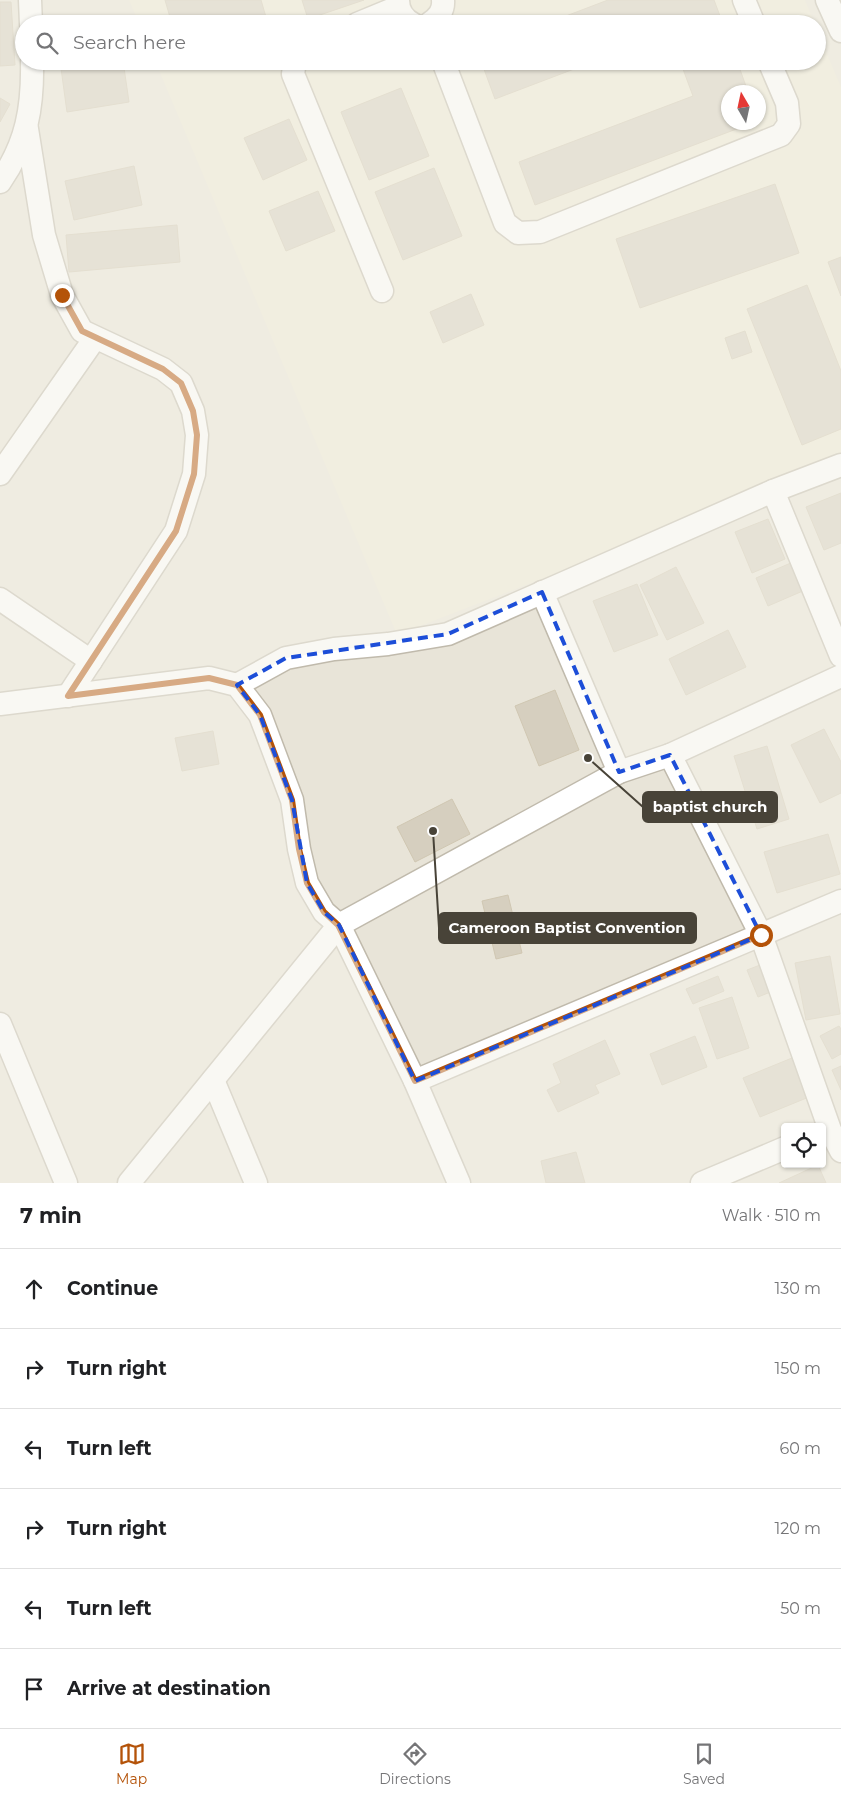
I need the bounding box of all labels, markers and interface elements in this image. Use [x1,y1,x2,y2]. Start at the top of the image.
search box [15,15,826,70]
icon: search [33,29,61,57]
text: Search here [73,31,186,54]
north arrow [721,85,766,130]
route end [51,284,74,307]
callout: baptist church [643,792,777,822]
text: baptist church [653,797,767,816]
callout: Cameroon Baptist Convention [439,913,696,943]
text: Cameroon Baptist Convention [448,918,686,937]
route start [750,924,773,947]
map controls [781,1123,826,1168]
button: locate [781,1123,826,1168]
text: 7 min [20,1203,82,1228]
text: Walk · 510 m [722,1206,821,1225]
icon: ahead [20,1275,48,1303]
text: Continue [67,1277,158,1300]
text: 130 m [774,1279,821,1298]
icon: right [20,1355,48,1383]
text: Turn right [67,1357,167,1380]
text: 150 m [774,1359,821,1378]
icon: left [20,1435,48,1463]
text: Turn left [67,1437,152,1460]
text: 60 m [779,1439,821,1458]
icon: right [20,1515,48,1543]
text: Turn right [67,1517,167,1540]
text: 120 m [774,1519,821,1538]
icon: left [20,1595,48,1623]
text: Turn left [67,1597,152,1620]
text: 50 m [780,1599,821,1618]
icon: arrive [20,1675,48,1703]
text: Arrive at destination [67,1677,271,1700]
tab: Map [116,1740,147,1788]
tab: Directions [379,1740,451,1788]
tab: Saved [683,1740,725,1788]

